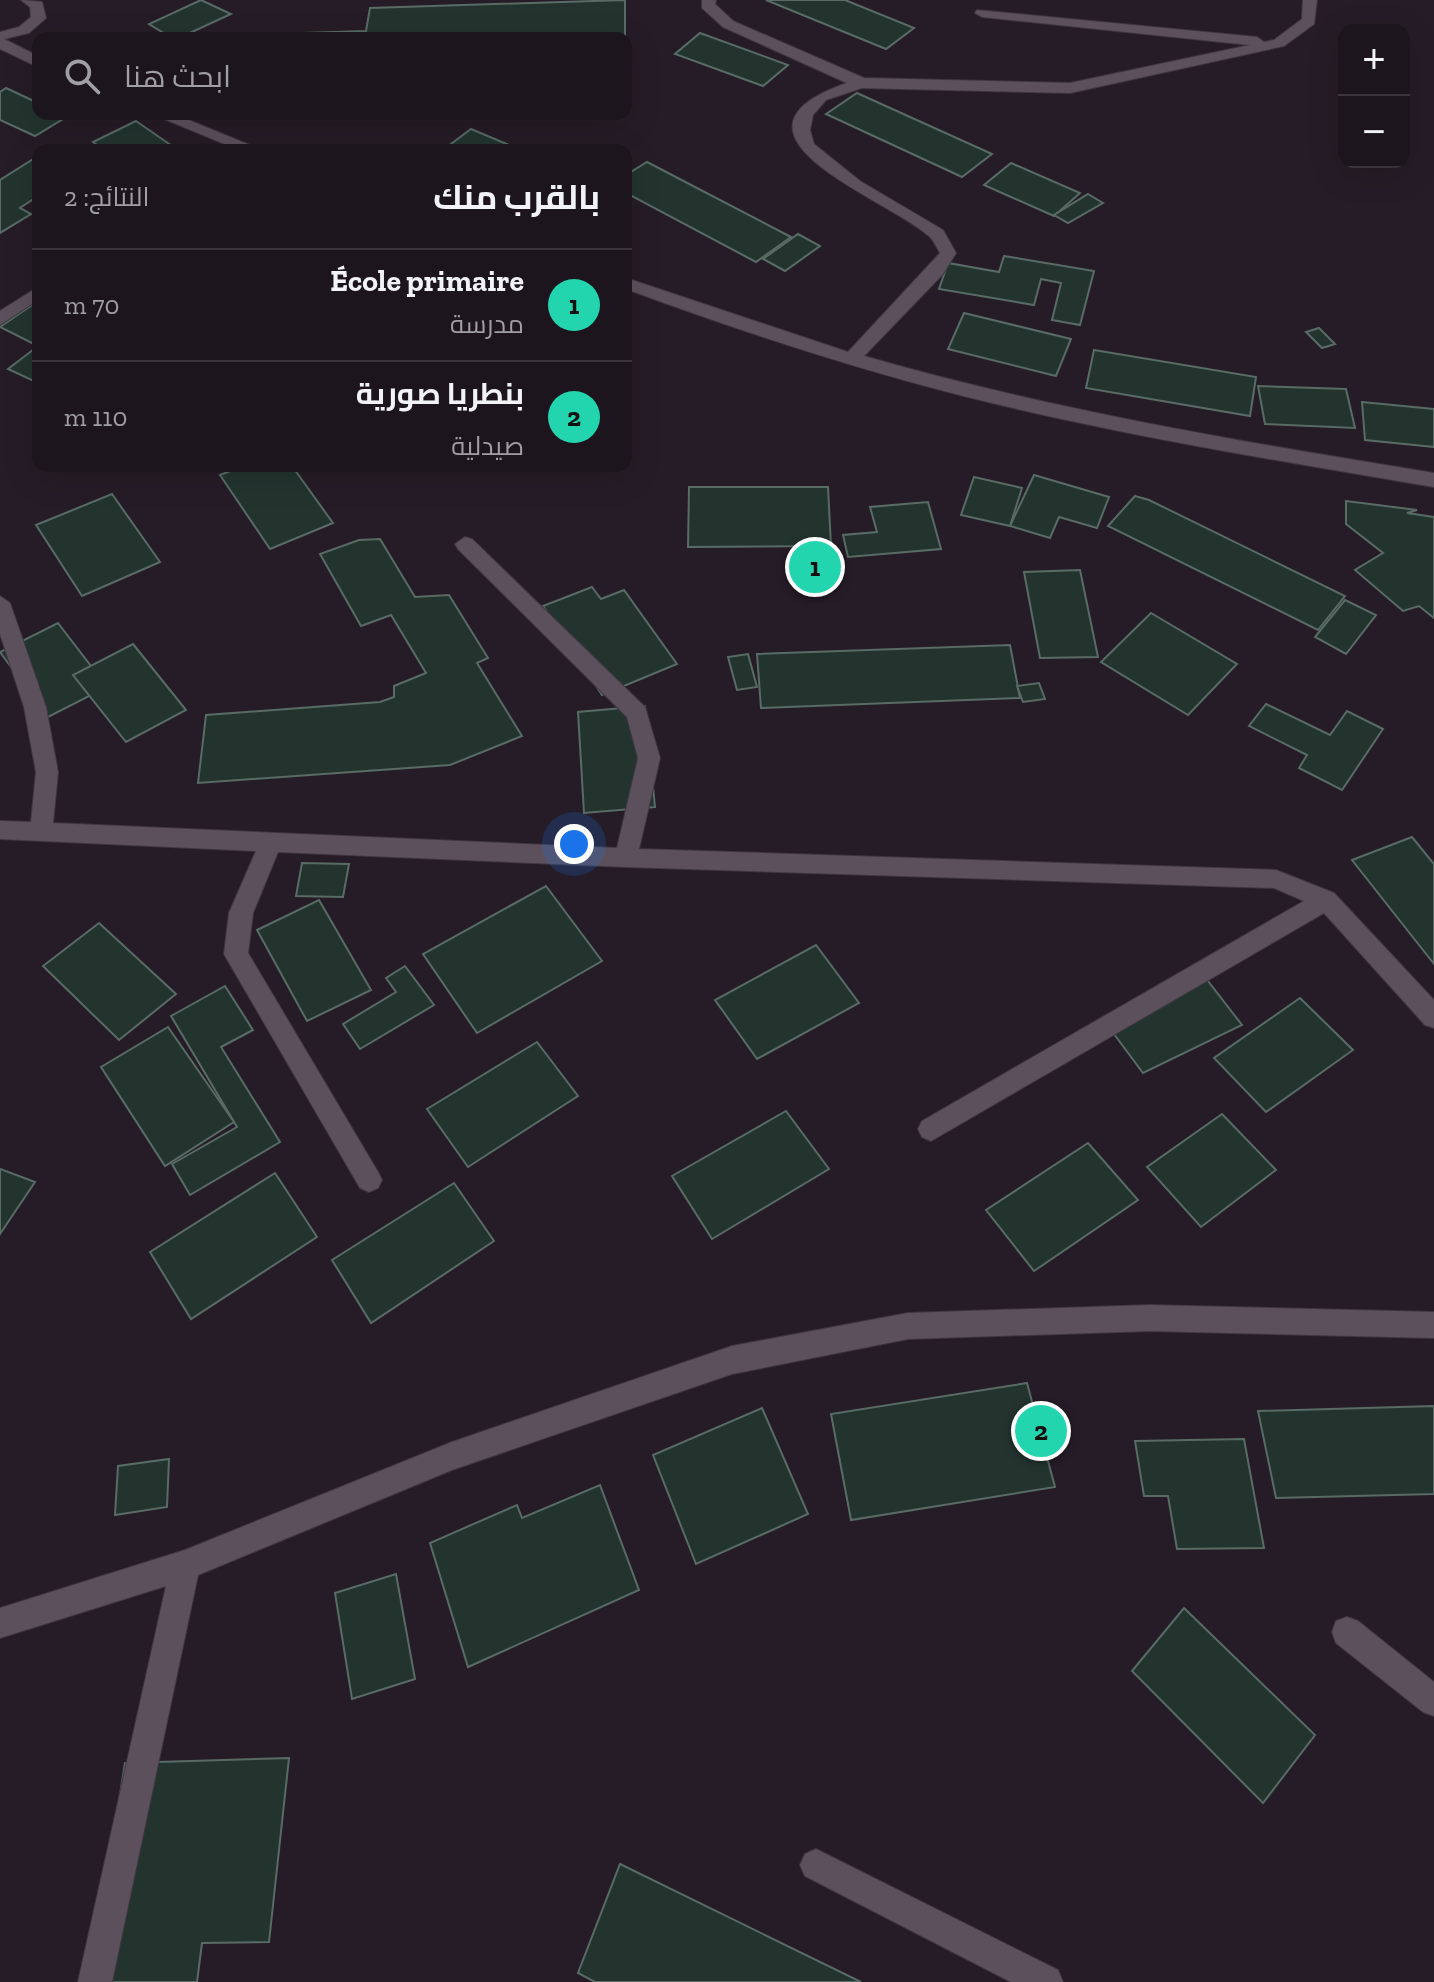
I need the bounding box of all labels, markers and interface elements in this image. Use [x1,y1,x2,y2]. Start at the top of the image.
map controls [1338,24,1410,168]
button: + [1338,24,1410,96]
search box [32,32,632,120]
icon: search [60,54,104,98]
text: ابحث هنا [124,59,231,95]
button: − [1338,96,1410,168]
text: بالقرب منك [433,177,600,218]
text: النتائج: 2 [64,181,150,213]
text: École primaire [330,263,524,299]
text: 70 m [64,289,120,321]
text: 1 [569,289,579,321]
text: مدرسة [450,308,524,340]
text: بنطريا صورية [356,376,524,412]
text: 110 m [64,401,127,433]
text: 2 [567,401,581,433]
text: صيدلية [451,430,524,462]
pin: 1 [789,537,841,597]
your location [554,824,594,864]
pin: 2 [1015,1401,1067,1461]

